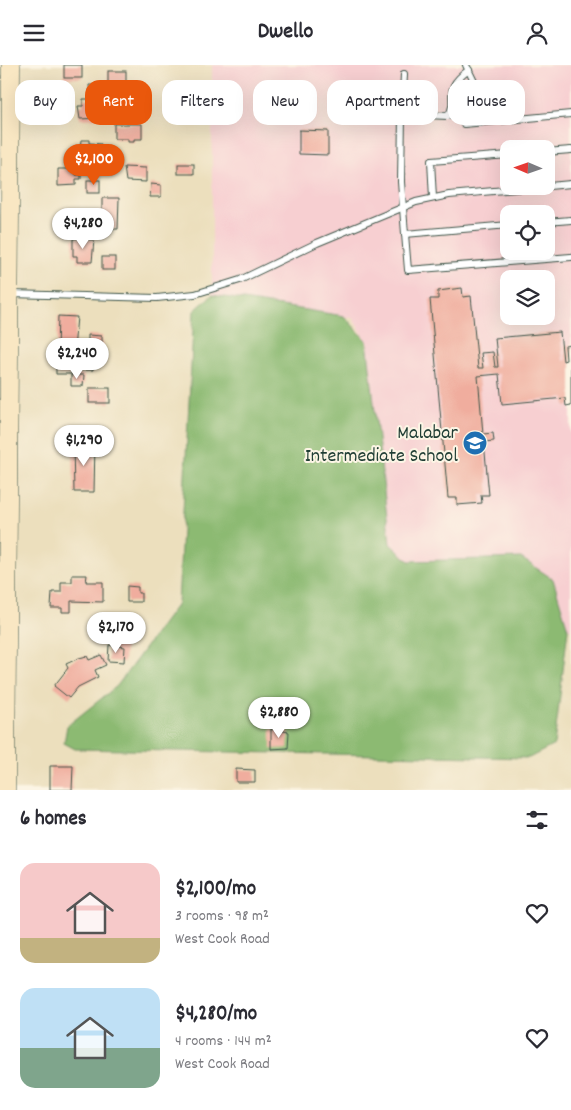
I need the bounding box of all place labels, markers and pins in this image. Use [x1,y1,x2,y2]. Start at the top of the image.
pin: $2,100 [53,143,135,186]
pin: $4,280 [42,207,124,250]
pin: $2,240 [36,337,118,380]
place label: Malabar Intermediate School [305,420,459,471]
pin: $1,290 [43,425,125,467]
school or university icon: Malabar Intermediate School [462,430,488,456]
pin: $2,170 [75,611,157,654]
pin: $2,880 [238,697,320,739]

